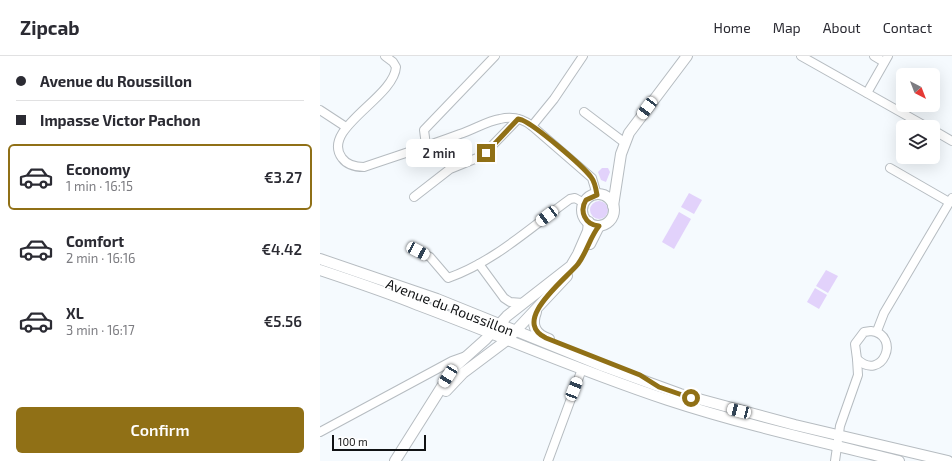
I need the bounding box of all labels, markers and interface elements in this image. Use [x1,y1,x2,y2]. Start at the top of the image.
text: Zipcab [20,16,80,39]
text: Home [714,19,751,36]
text: Map [773,19,801,36]
text: About [823,19,861,36]
text: Contact [883,19,932,36]
north arrow [896,68,940,112]
map controls [896,68,940,164]
text: Avenue du Roussillon [40,72,192,90]
car [635,95,659,121]
text: Impasse Victor Pachon [40,111,200,129]
button: layers [896,120,940,164]
callout: 2 min [406,139,472,167]
route end [477,144,495,162]
text: 2 min [423,145,455,161]
icon: car [18,159,54,195]
text: Economy [66,160,131,178]
text: €3.27 [264,168,302,186]
text: 1 min · 16:15 [66,178,133,194]
car [534,204,560,228]
icon: car [18,231,54,267]
text: Comfort [66,232,124,250]
text: €4.42 [261,240,302,258]
car [405,240,431,262]
text: 2 min · 16:16 [66,250,136,266]
street label: Avenue du Roussillon [384,275,516,339]
icon: car [18,303,54,339]
text: XL [66,304,84,322]
text: €5.56 [264,312,302,330]
text: 3 min · 16:17 [66,322,135,338]
car [437,363,459,389]
car [564,376,584,402]
route start [682,389,700,407]
car [726,402,752,420]
button: Confirm [16,407,304,453]
scale bar [332,433,426,452]
text: 100 m [338,435,368,448]

